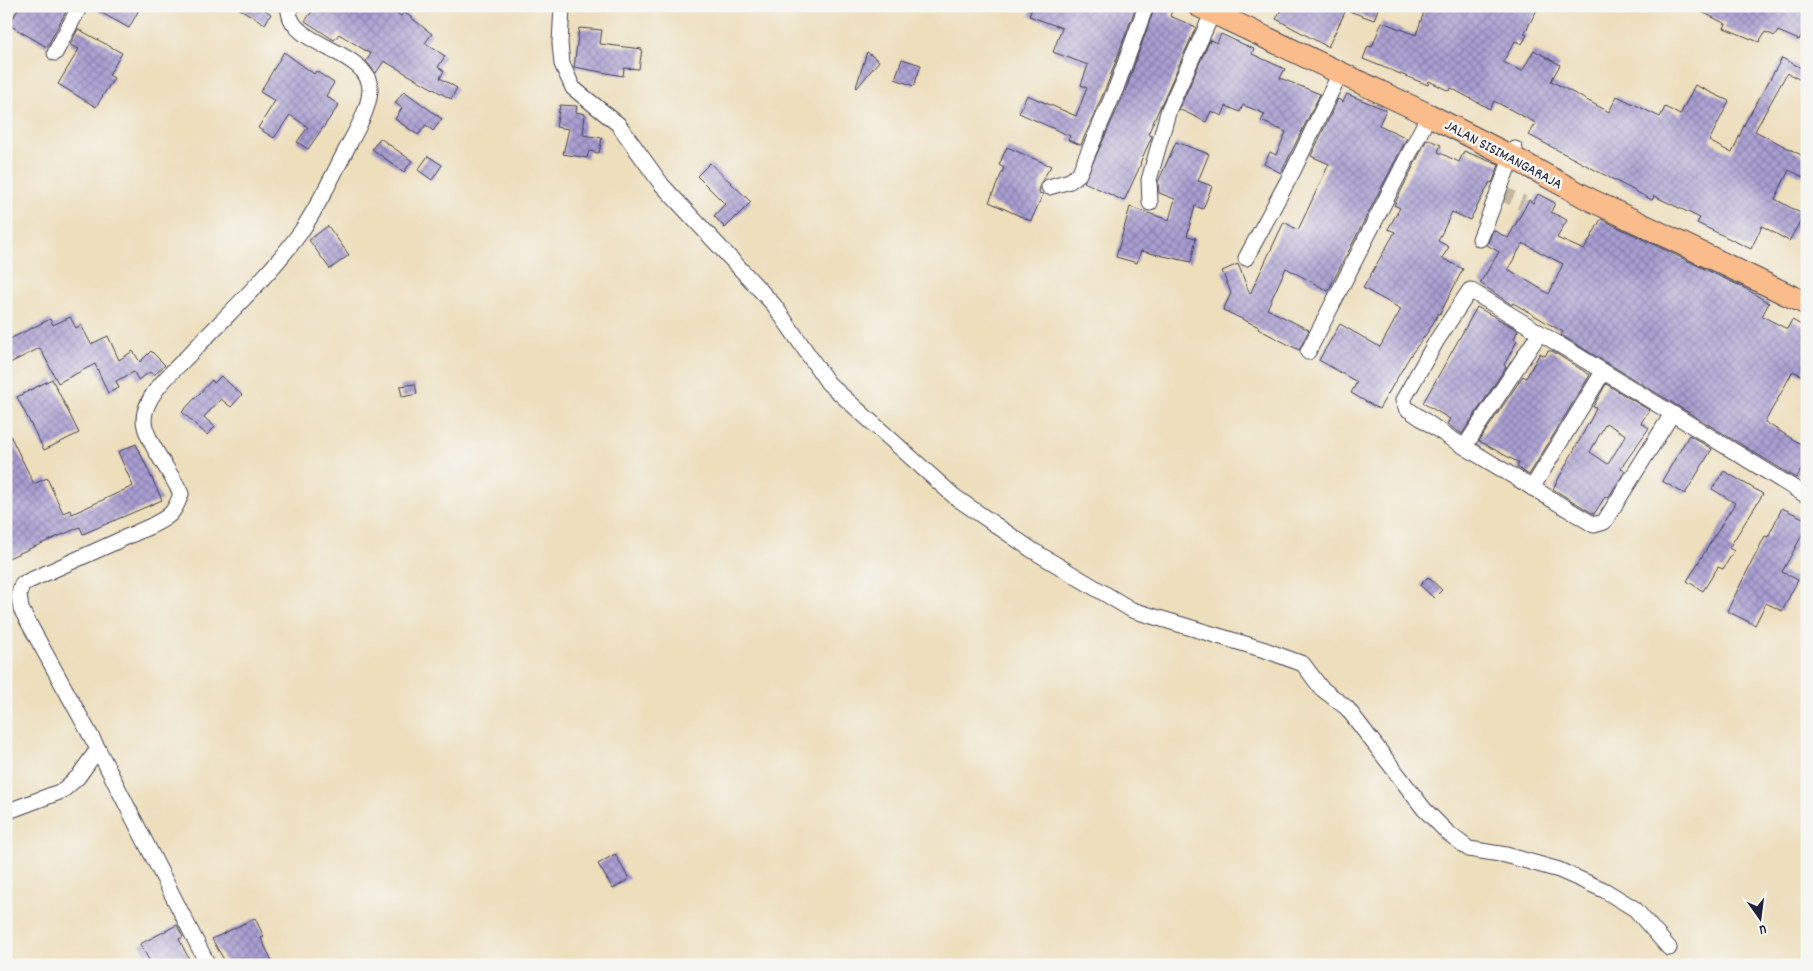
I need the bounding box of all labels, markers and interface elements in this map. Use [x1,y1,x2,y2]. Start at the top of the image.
street label: JALAN SISIMANGARAJA [1440,115,1566,196]
north arrow [1736,894,1786,944]
text: U [1757,918,1768,939]

